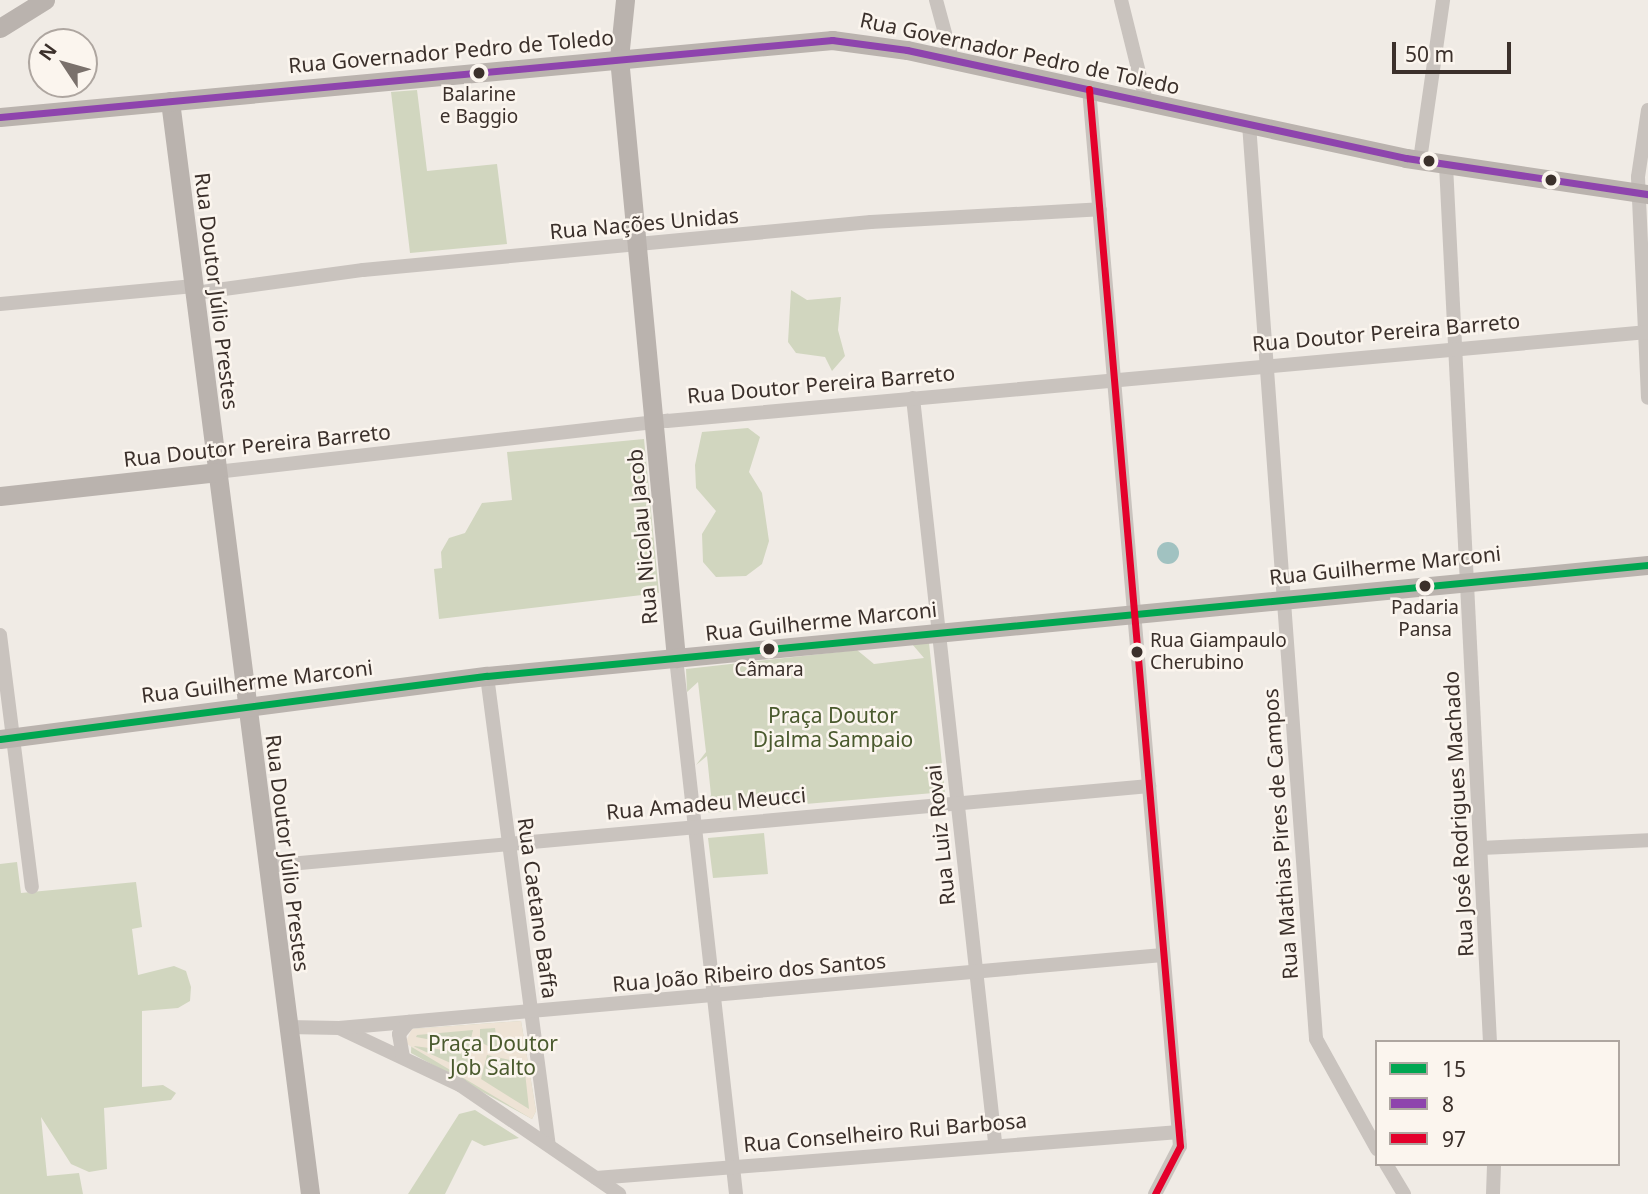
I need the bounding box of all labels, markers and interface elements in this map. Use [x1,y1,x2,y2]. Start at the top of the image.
street label: Rua Governador Pedro de Toledo [858,7,1182,99]
street label: Rua Governador Pedro de Toledo [287,24,615,78]
north arrow [28,28,98,98]
scale bar [1396,28,1515,72]
text: N [33,38,63,66]
text: 50 m [1405,40,1454,68]
marker: Balarine e Baggio [472,66,486,80]
place label: Balarine e Baggio [440,84,518,128]
unlabelled marker [1422,154,1436,168]
street label: Rua Doutor Júlio Prestes [190,171,244,411]
unlabelled marker [1544,173,1558,187]
street label: Rua Nações Unidas [548,202,740,244]
street label: Rua Doutor Pereira Barreto [1251,308,1521,356]
street label: Rua Doutor Pereira Barreto [686,360,956,408]
street label: Rua Doutor Pereira Barreto [122,418,392,472]
street label: Rua Nicolau Jacob [622,448,662,626]
street label: Rua Guilherme Marconi [1268,540,1502,590]
marker: Padaria Pansa [1418,579,1432,593]
street label: Rua Guilherme Marconi [704,596,938,646]
place label: Padaria Pansa [1391,597,1459,641]
place label: Rua Giampaulo Cherubino [1150,630,1287,674]
marker: Câmara [762,642,776,656]
marker: Rua Giampaulo Cherubino [1130,645,1144,659]
street label: Rua Guilherme Marconi [140,654,374,708]
place label: Câmara [734,659,804,681]
street label: Rua José Rodrigues Machado [1438,670,1478,958]
street label: Rua Mathias Pires de Campos [1257,688,1303,980]
park label: Praça Doutor Djalma Sampaio [753,702,913,752]
street label: Rua Doutor Júlio Prestes [261,733,315,973]
street label: Rua Luiz Rovai [920,763,960,907]
street label: Rua Amadeu Meucci [605,782,807,824]
street label: Rua Caetano Baffa [513,816,563,1000]
street label: Rua João Ribeiro dos Santos [611,947,887,997]
park label: Praça Doutor Job Salto [428,1030,558,1080]
legend [1375,1040,1620,1166]
text: 15 [1442,1055,1466,1083]
text: 8 [1442,1090,1454,1118]
street label: Rua Conselheiro Rui Barbosa [742,1107,1028,1157]
text: 97 [1442,1125,1466,1153]

